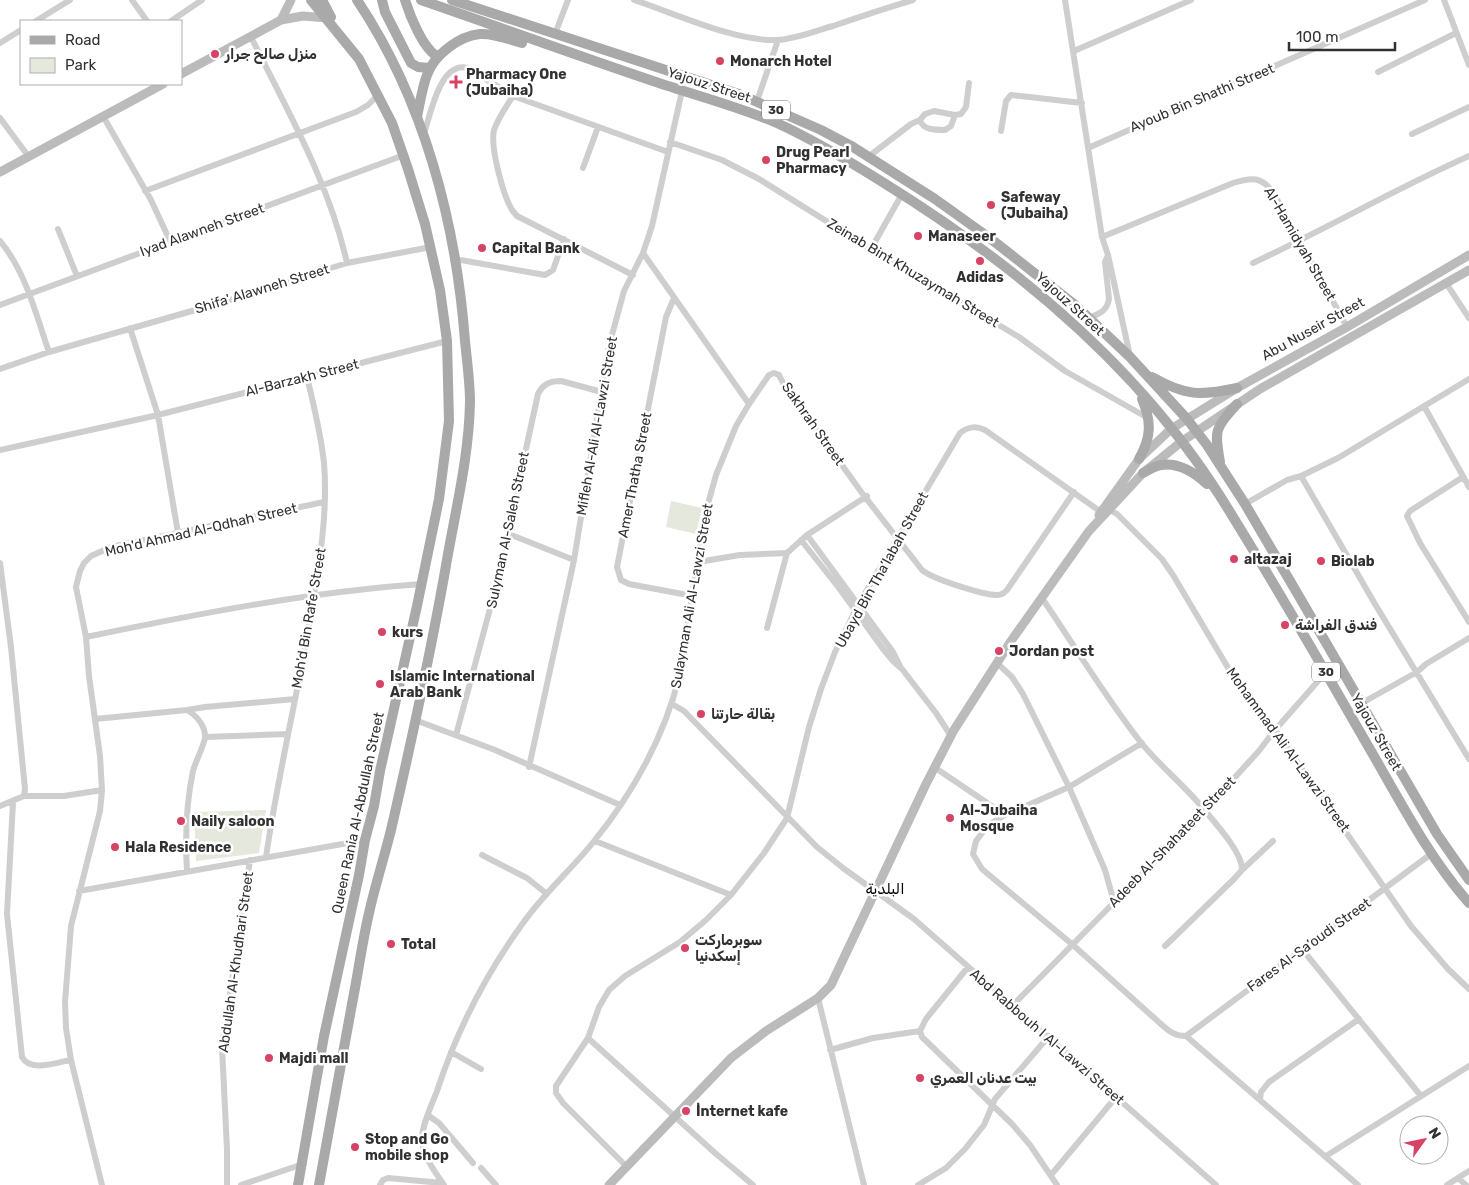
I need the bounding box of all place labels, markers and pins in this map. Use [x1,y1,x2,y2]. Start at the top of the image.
place label: منزل صالح جرار [224,46,317,64]
marker: منزل صالح جرار [209,48,221,60]
place label: Monarch Hotel [730,53,832,70]
marker: Monarch Hotel [714,55,726,67]
place label: Pharmacy One (Jubaiha) [466,66,567,99]
marker: Pharmacy One (Jubaiha) [450,76,462,88]
place label: Drug Pearl Pharmacy [776,144,850,177]
marker: Drug Pearl Pharmacy [760,154,772,166]
place label: Safeway (Jubaiha) [1001,189,1068,222]
marker: Safeway (Jubaiha) [985,199,997,211]
place label: Manaseer [928,228,996,245]
marker: Manaseer [912,230,924,242]
place label: Capital Bank [492,240,581,257]
marker: Capital Bank [476,242,488,254]
marker: Adidas [974,255,986,267]
place label: Adidas [956,269,1004,286]
place label: altazaj [1244,551,1292,568]
marker: altazaj [1228,553,1240,565]
place label: Biolab [1331,553,1375,570]
marker: Biolab [1315,555,1327,567]
place label: فندق الفراشة [1295,617,1377,634]
marker: فندق الفراشة [1279,619,1291,631]
place label: kurs [392,624,423,641]
marker: kurs [376,626,388,638]
place label: Jordan post [1009,643,1094,660]
marker: Jordan post [993,645,1005,657]
place label: Islamic International Arab Bank [390,668,535,701]
marker: Islamic International Arab Bank [374,678,386,690]
place label: بقالة حارتنا [711,706,775,723]
marker: بقالة حارتنا [695,708,707,720]
place label: Al-Jubaiha Mosque [960,802,1037,835]
marker: Al-Jubaiha Mosque [944,812,956,824]
place label: Naily saloon [191,813,274,830]
marker: Naily saloon [175,815,187,827]
place label: Hala Residence [125,839,231,856]
marker: Hala Residence [109,841,121,853]
place label: سوبرماركت إسكدنيا [695,932,763,966]
place label: Total [401,936,436,953]
marker: Total [385,938,397,950]
marker: سوبرماركت إسكدنيا [679,942,691,954]
place label: Majdi mall [279,1050,348,1067]
marker: Majdi mall [263,1052,275,1064]
place label: بيت عدنان العمري [930,1070,1037,1088]
marker: بيت عدنان العمري [914,1072,926,1084]
place label: İnternet kafe [696,1102,788,1120]
marker: İnternet kafe [680,1105,692,1117]
place label: Stop and Go mobile shop [365,1131,449,1164]
marker: Stop and Go mobile shop [349,1141,361,1153]

